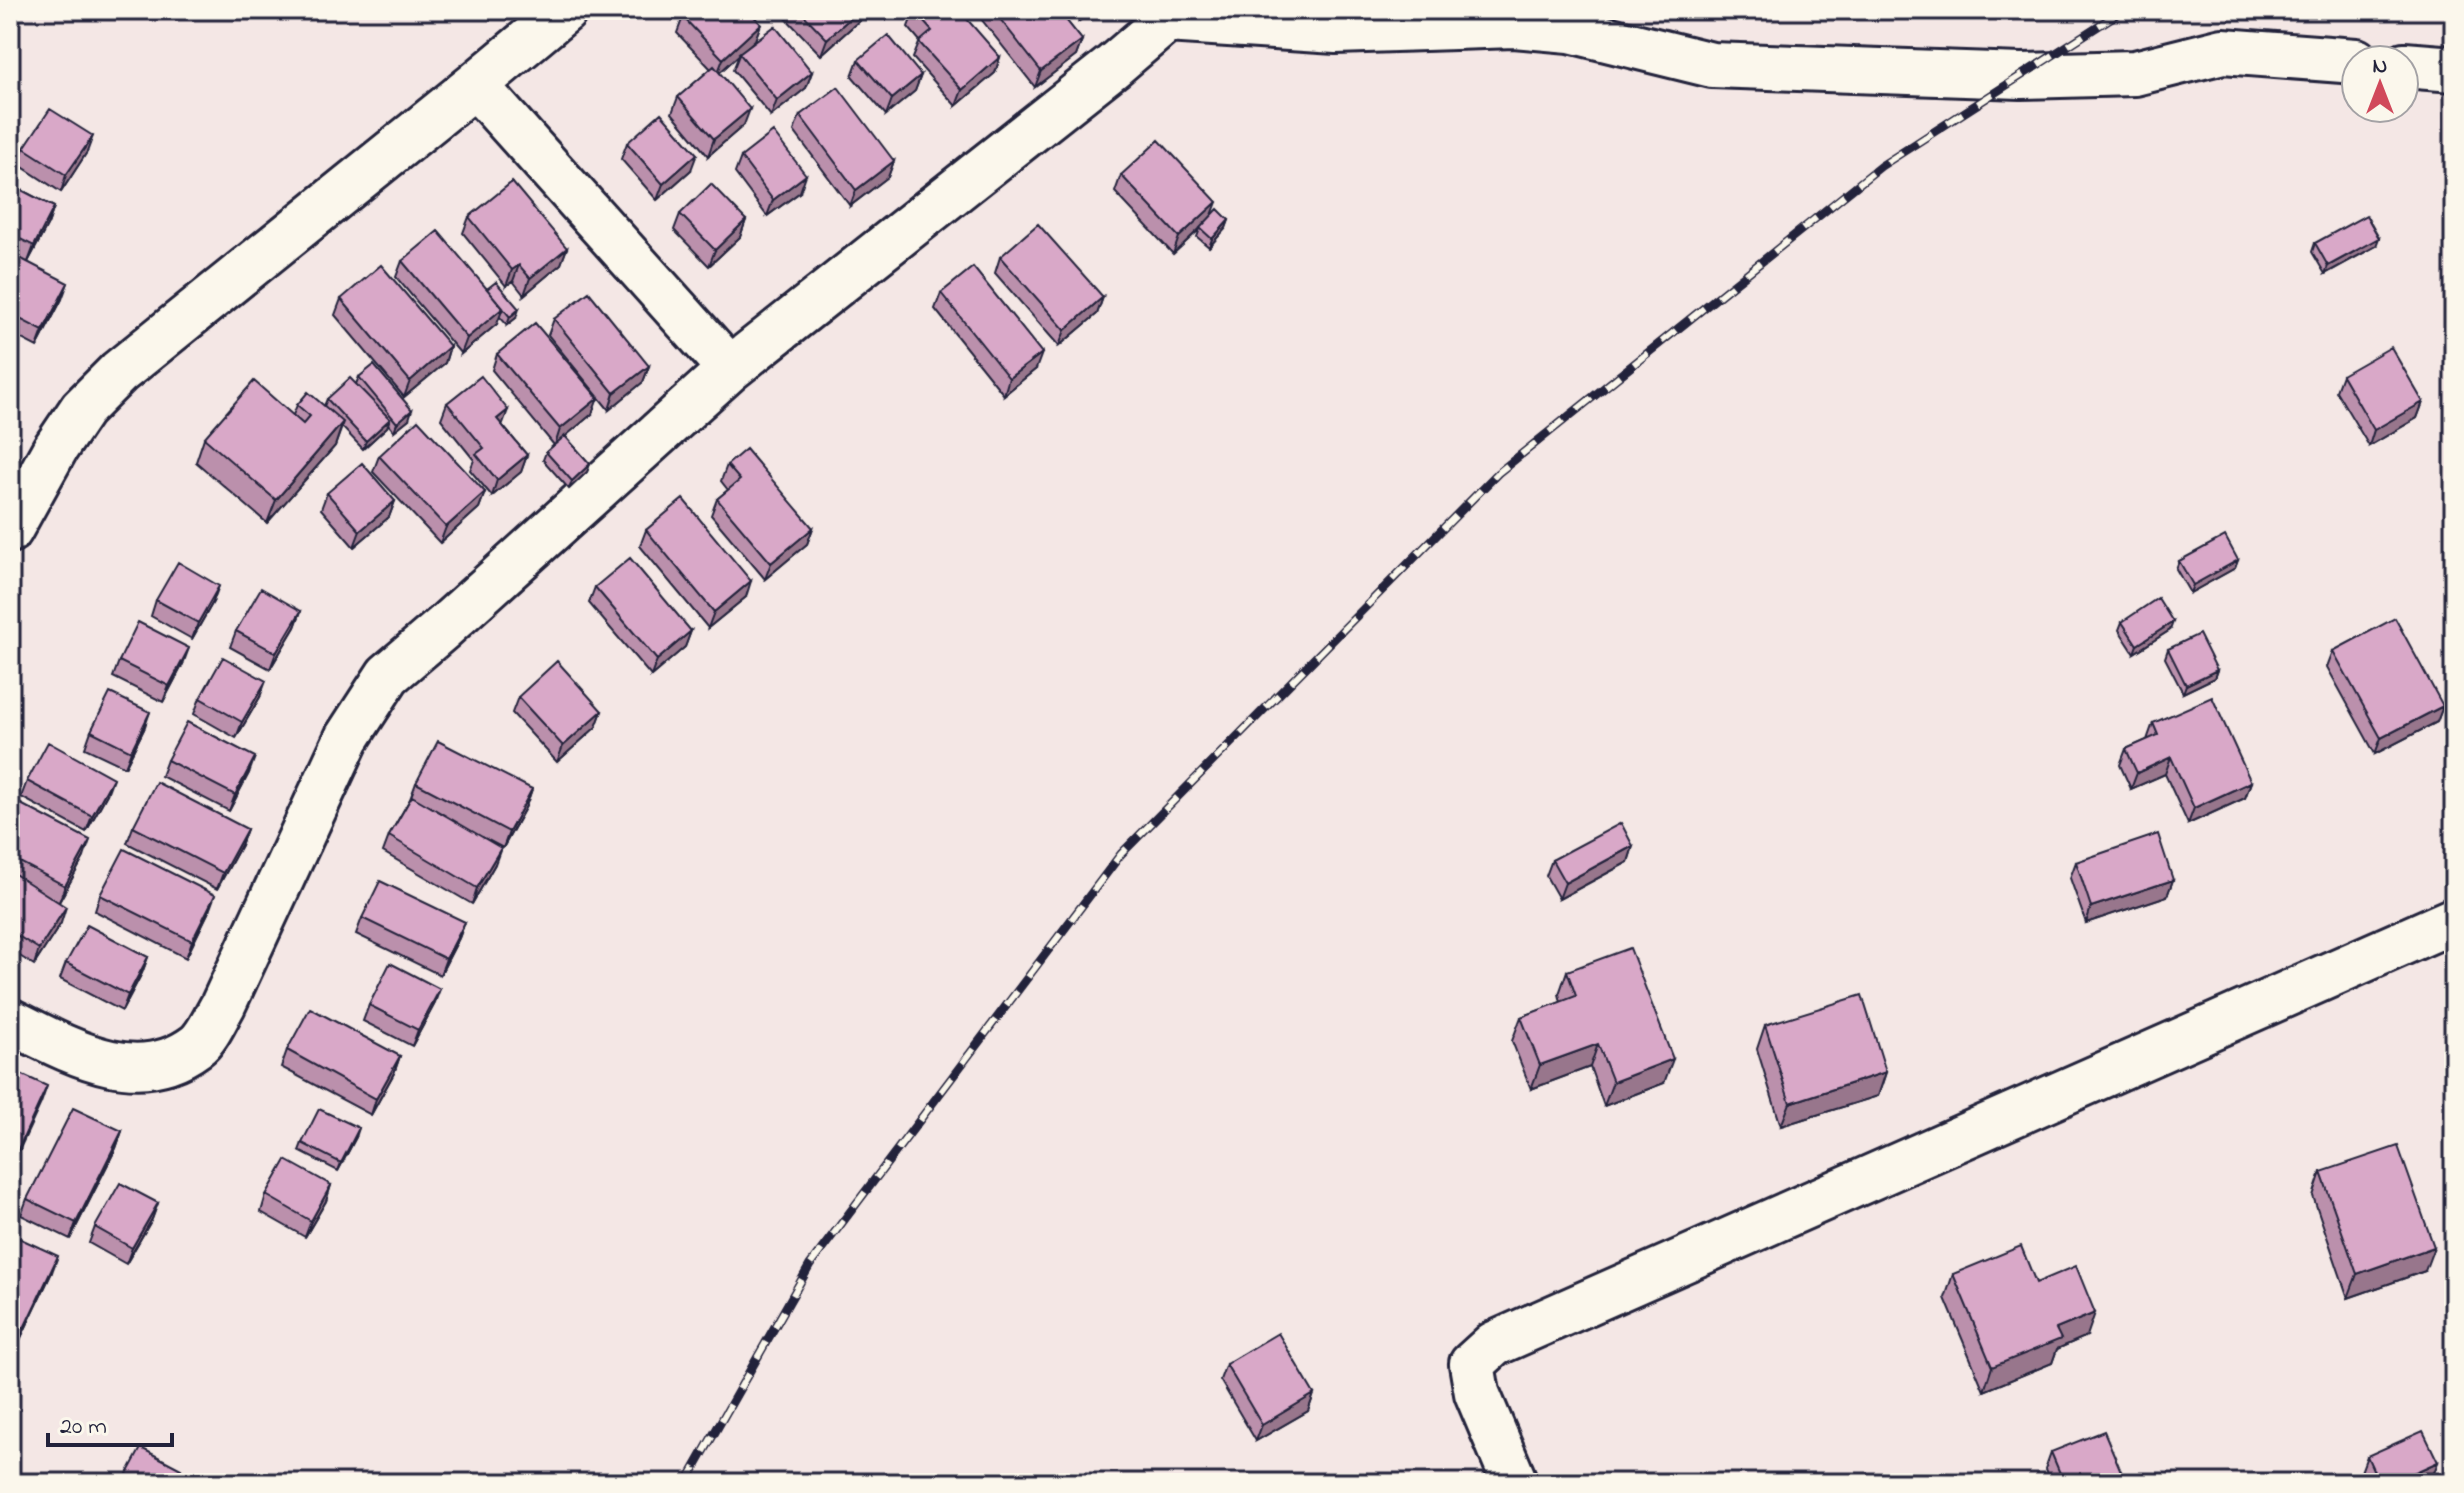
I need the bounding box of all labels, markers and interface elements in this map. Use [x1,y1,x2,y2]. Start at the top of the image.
north arrow [2340,44,2420,124]
text: N [2373,51,2387,83]
scale bar [48,1397,172,1447]
text: 20 m [60,1410,107,1445]

